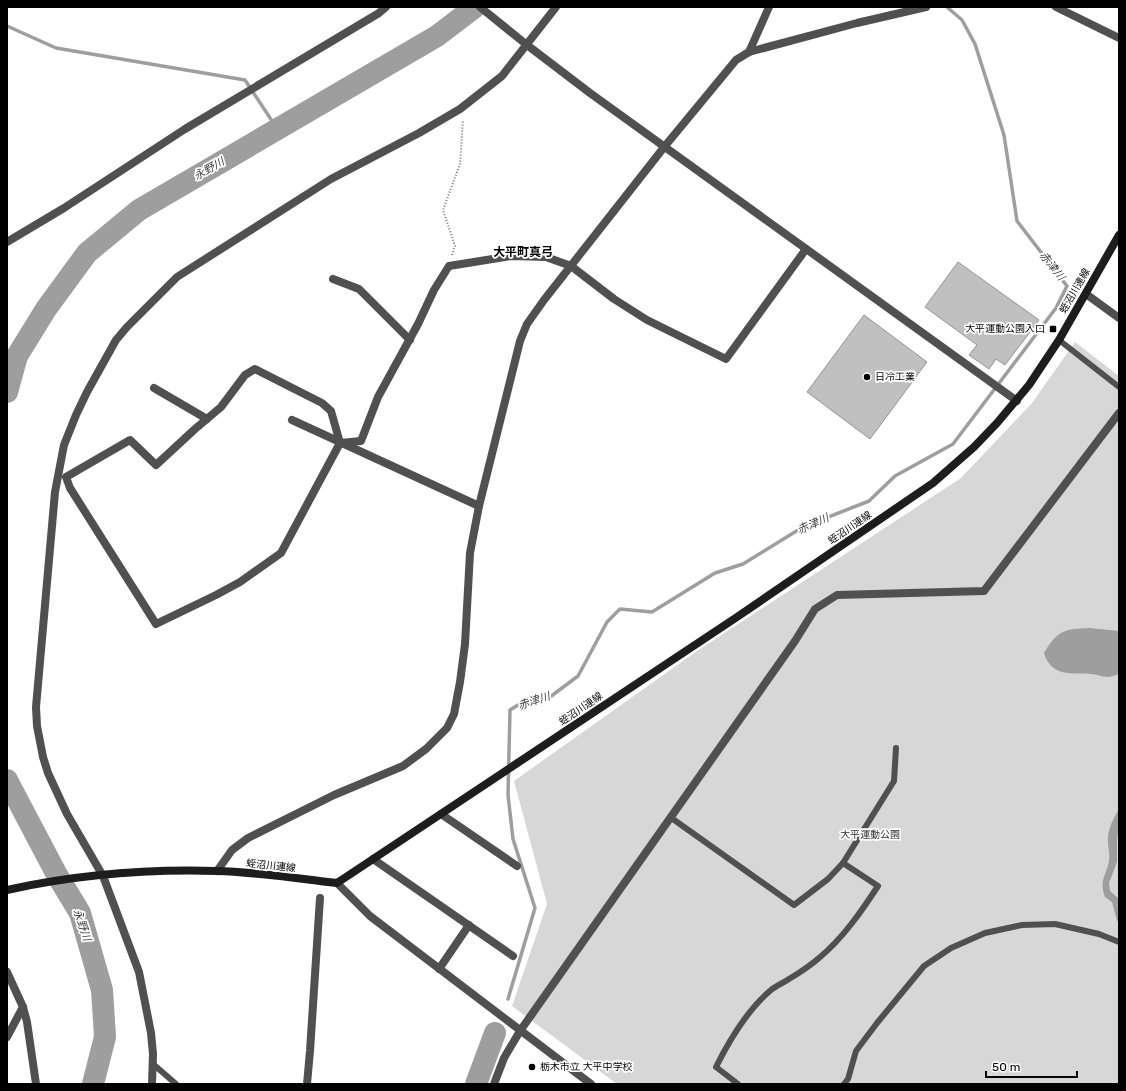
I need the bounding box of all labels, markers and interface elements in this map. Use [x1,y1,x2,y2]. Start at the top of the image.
water label: 永野川 [191,155,227,183]
district label: 大平町真弓 [493,245,553,259]
water label: 赤津川 [1037,249,1068,284]
street label: 蛭沼川連線 [1057,266,1093,316]
place label: 大平運動公園入口 [965,323,1045,335]
marker: 大平運動公園入口 [1048,324,1058,334]
place label: 日冷工業 [875,371,915,383]
marker: 日冷工業 [862,372,872,382]
street label: 蛭沼川連線 [826,509,874,547]
water label: 赤津川 [795,511,832,537]
water label: 赤津川 [516,689,553,712]
street label: 蛭沼川連線 [557,690,605,728]
park label: 大平運動公園 [840,829,900,841]
street label: 蛭沼川連線 [246,857,296,875]
water label: 永野川 [70,907,94,944]
scale bar [986,1053,1077,1079]
text: 50 m [992,1060,1020,1074]
place label: 栃木市立 大平中学校 [540,1061,632,1073]
marker: 栃木市立 大平中学校 [527,1062,537,1072]

